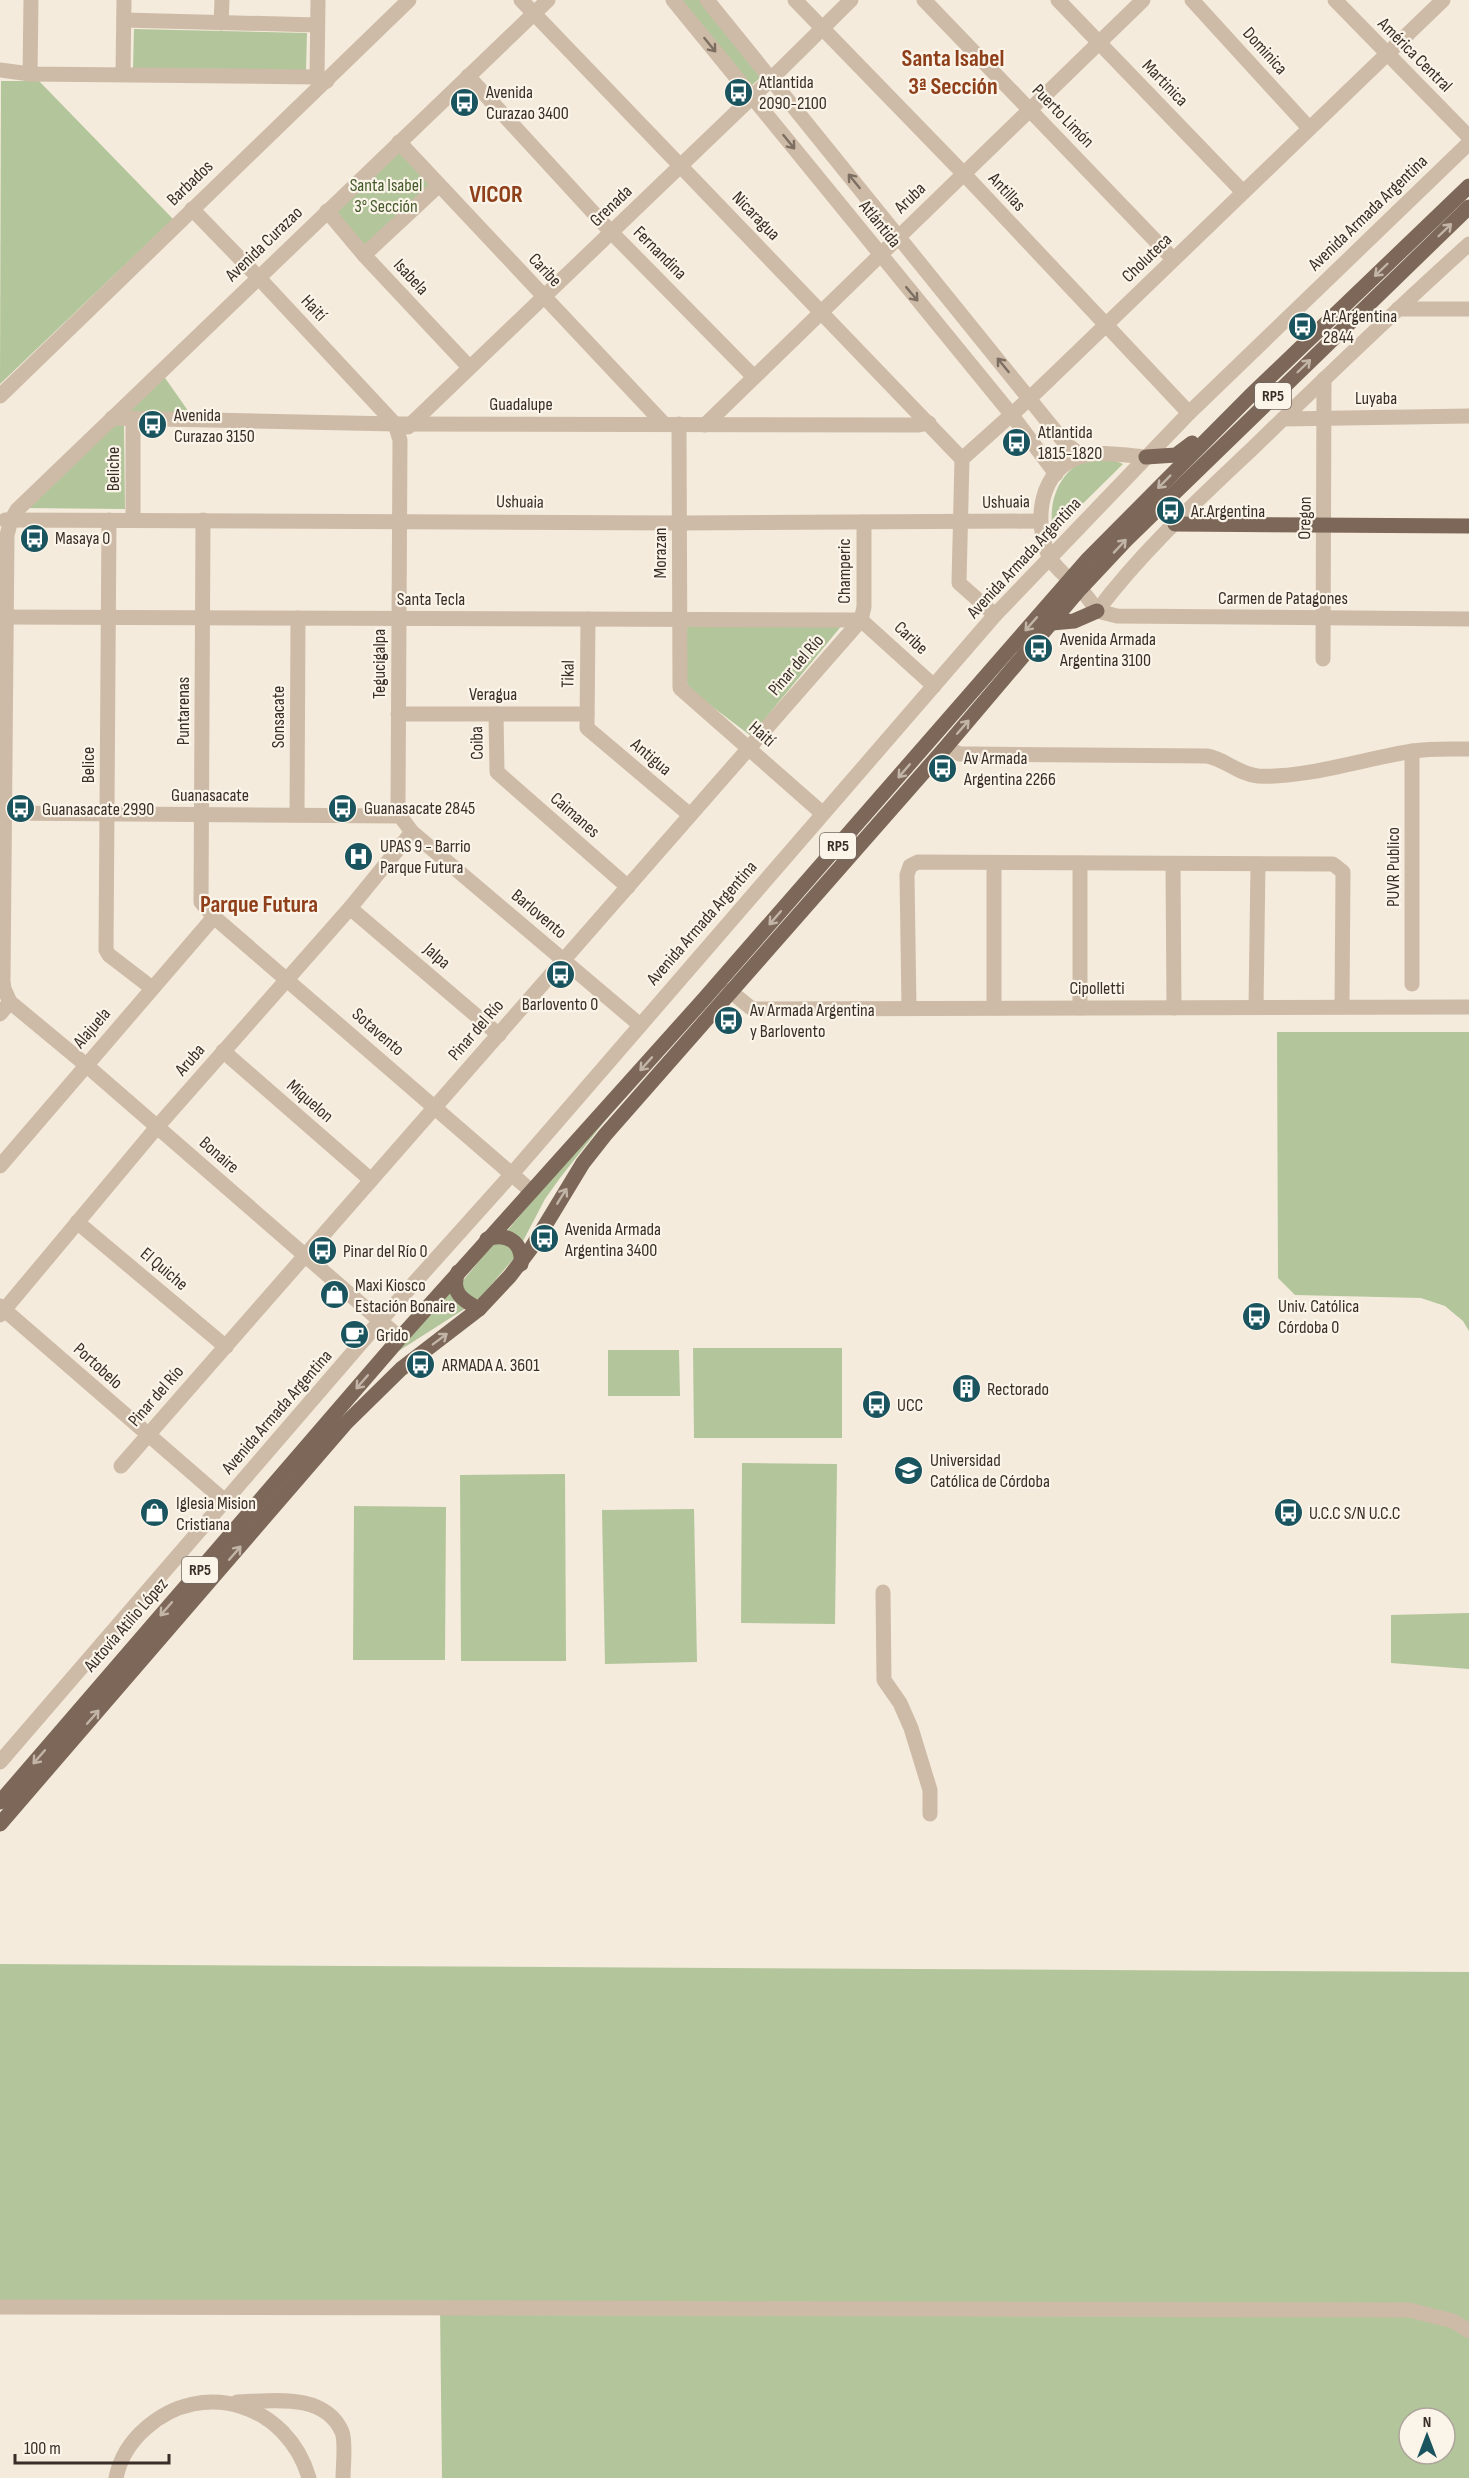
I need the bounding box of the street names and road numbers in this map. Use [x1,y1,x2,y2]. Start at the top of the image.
street label: América Central [1373,13,1457,97]
street label: Dominica [1238,23,1292,79]
street label: Martinica [1138,55,1192,111]
street label: Puerto Limón [1028,80,1098,152]
street label: Avenida Armada Argentina [1303,151,1432,276]
street label: Barbados [163,156,217,210]
street label: Antillas [983,168,1030,216]
street label: Aruba [889,178,930,218]
street label: Grenada [586,181,636,231]
street label: Nicaragua [728,187,784,245]
street label: Atlántida [854,195,905,252]
street label: Avenida Curazao [220,202,307,287]
street label: Fernandina [629,222,691,284]
street label: Choluteca [1118,229,1176,287]
street label: Caribe [524,249,566,291]
street label: Isabela [389,254,433,300]
street label: Haití [297,291,332,326]
road number: RP5 [1255,383,1291,409]
street label: Luyaba [1355,388,1397,409]
street label: Guadalupe [489,394,553,415]
street label: Beliche [103,447,124,491]
street label: Ushuaia [496,491,544,513]
street label: Ushuaia [982,491,1030,513]
street label: Avenida Armada Argentina [962,493,1085,623]
street label: Oregon [1294,496,1316,540]
street label: Morazan [650,527,671,579]
street label: Champeric [834,538,855,604]
street label: Carmen de Patagones [1218,588,1348,609]
street label: Santa Tecla [397,589,465,610]
street label: Caribe [890,617,932,659]
street label: Tegucigalpa [369,629,390,699]
street label: Pinar del Río [764,630,828,700]
street label: Tikal [557,660,579,688]
street label: Puntarenas [173,677,194,745]
street label: Veragua [469,684,517,705]
street label: Sonsacate [268,686,289,748]
street label: Haití [744,717,780,752]
street label: Coiba [466,726,488,760]
street label: Antigua [626,733,676,780]
street label: Belice [78,747,99,783]
street label: Guanasacate [171,785,249,806]
street label: Caimanes [546,788,604,842]
street label: PUVR Publico [1383,827,1404,907]
road number: RP5 [820,833,856,859]
street label: Avenida Armada Argentina [642,857,762,990]
street label: Barlovento [507,885,571,943]
street label: Jalpa [419,938,455,973]
street label: Cipolletti [1069,978,1125,999]
street label: Pinar del Río [444,995,508,1065]
street label: Alajuela [68,1004,115,1053]
street label: Sotavento [348,1004,408,1060]
street label: Aruba [170,1040,209,1081]
street label: Miquelon [282,1075,338,1127]
street label: Bonaire [195,1132,243,1178]
street label: El Quiche [136,1243,192,1295]
street label: Portobelo [69,1339,127,1393]
street label: Avenida Armada Argentina [217,1346,337,1479]
street label: Pinar del Río [124,1361,188,1431]
road number: RP5 [182,1557,218,1583]
street label: Autovía Atilio López [79,1574,173,1677]

